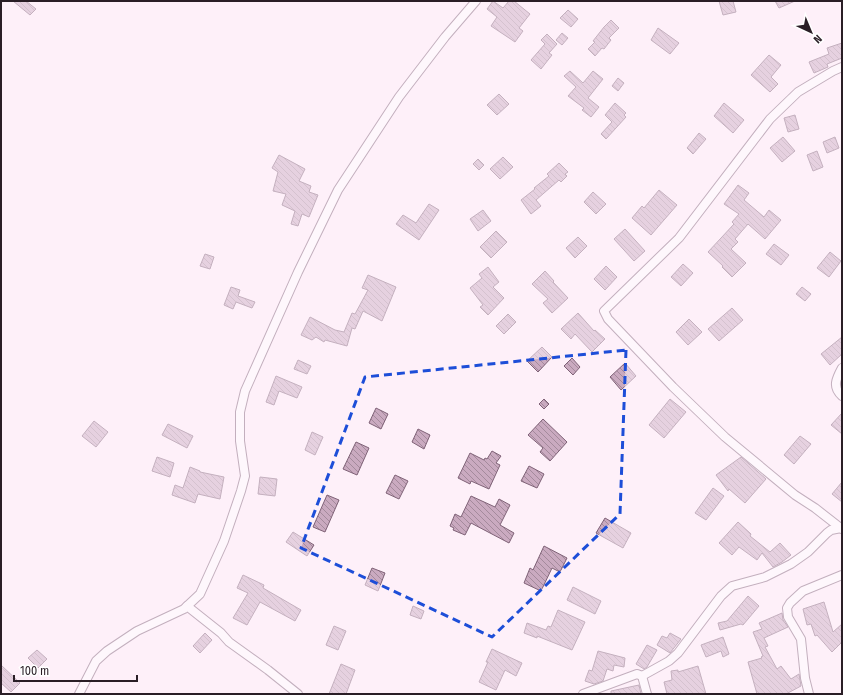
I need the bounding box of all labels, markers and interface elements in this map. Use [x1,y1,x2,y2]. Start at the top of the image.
north arrow [791,12,831,52]
text: N [811,32,824,46]
scale bar [14,657,137,683]
text: 100 m [20,664,49,678]

